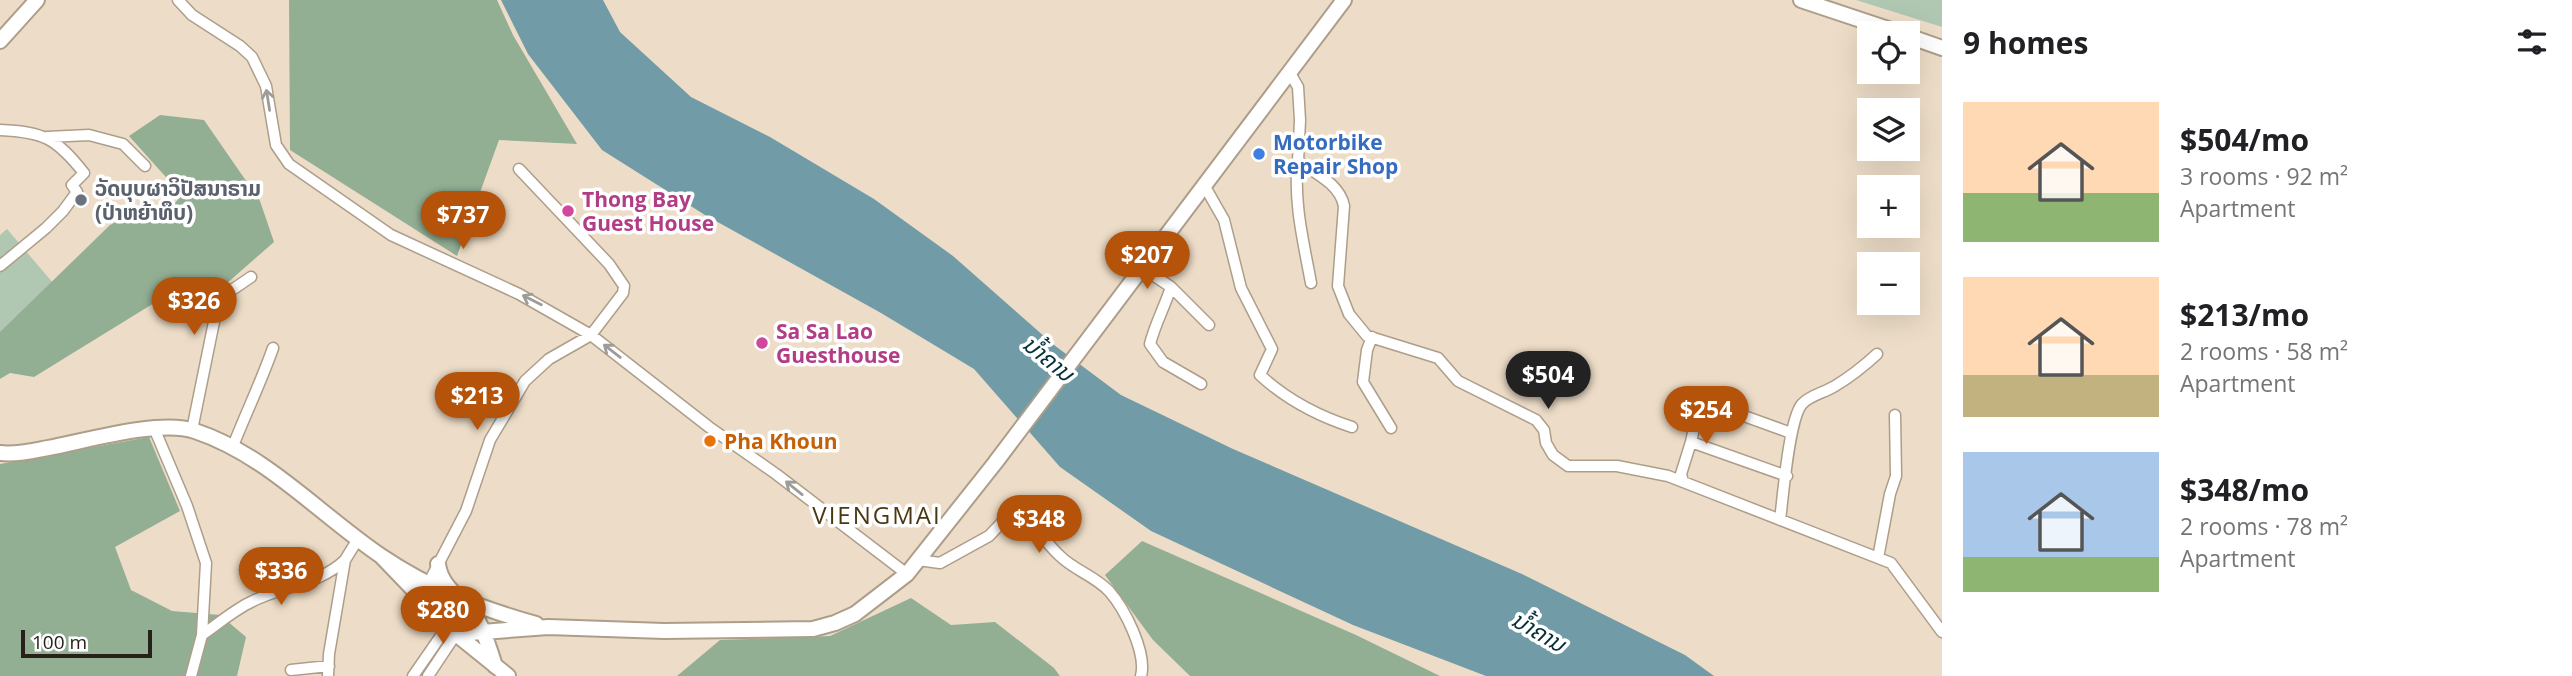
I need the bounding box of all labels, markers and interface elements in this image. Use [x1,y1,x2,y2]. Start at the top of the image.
map controls [1857,21,1920,315]
button: locate [1857,21,1920,84]
text: 9 homes [1963,22,2088,63]
icon: filters [2513,23,2551,61]
one-way arrow [261,89,274,112]
button: layers [1857,98,1920,161]
text: $504/mo [2180,119,2309,160]
place label: Motorbike Repair Shop [1273,128,1398,180]
icon: home [2019,130,2103,214]
marker: Motorbike Repair Shop [1251,146,1267,162]
text: 3 rooms · 92 m² [2180,160,2348,192]
place label: ວັດບຸບຜາວິປັສນາຣາມ (ປ່າຫຍ້າທຶບ) [95,174,261,226]
button: + [1857,175,1920,238]
place label: Thong Bay Guest House [582,185,714,237]
pin: $737 [422,191,504,251]
marker: ວັດບຸບຜາວິປັສນາຣາມ (ປ່າຫຍ້າທຶບ) [73,192,89,208]
text: Apartment [2180,192,2296,224]
text: $737 [437,198,489,230]
marker: Thong Bay Guest House [560,203,576,219]
pin: $207 [1106,232,1188,291]
text: $207 [1121,238,1173,270]
button: − [1857,252,1920,315]
pin: $326 [153,278,235,337]
text: $326 [168,284,220,316]
one-way arrow [522,293,543,307]
text: $213/mo [2180,294,2309,335]
icon: home [2019,305,2103,389]
place label: Sa Sa Lao Guesthouse [776,317,900,369]
water label: ນ້ຳຄານ [1017,328,1083,390]
marker: Sa Sa Lao Guesthouse [754,335,770,351]
text: 2 rooms · 58 m² [2180,335,2348,367]
one-way arrow [604,344,622,359]
pin: $504 [1507,352,1589,411]
text: $504 [1522,358,1574,390]
text: Apartment [2180,367,2296,399]
pin: $213 [436,372,518,432]
text: $213 [451,379,503,411]
pin: $254 [1665,386,1747,446]
text: $254 [1680,393,1732,425]
place label: Pha Khoun [724,427,837,455]
marker: Pha Khoun [702,433,718,449]
text: $348/mo [2180,469,2309,510]
one-way arrow [785,480,803,496]
icon: home [2019,480,2103,564]
pin: $348 [998,496,1080,555]
district label: VIENGMAI [812,498,942,531]
text: $348 [1013,502,1065,534]
text: 2 rooms · 78 m² [2180,510,2348,542]
text: Apartment [2180,542,2296,574]
pin: $336 [240,548,322,607]
text: $336 [255,554,307,586]
pin: $280 [402,586,484,646]
text: $280 [417,593,469,625]
water label: ນ້ຳຄານ [1506,603,1573,660]
scale bar [21,627,152,659]
text: 100 m [32,629,87,655]

